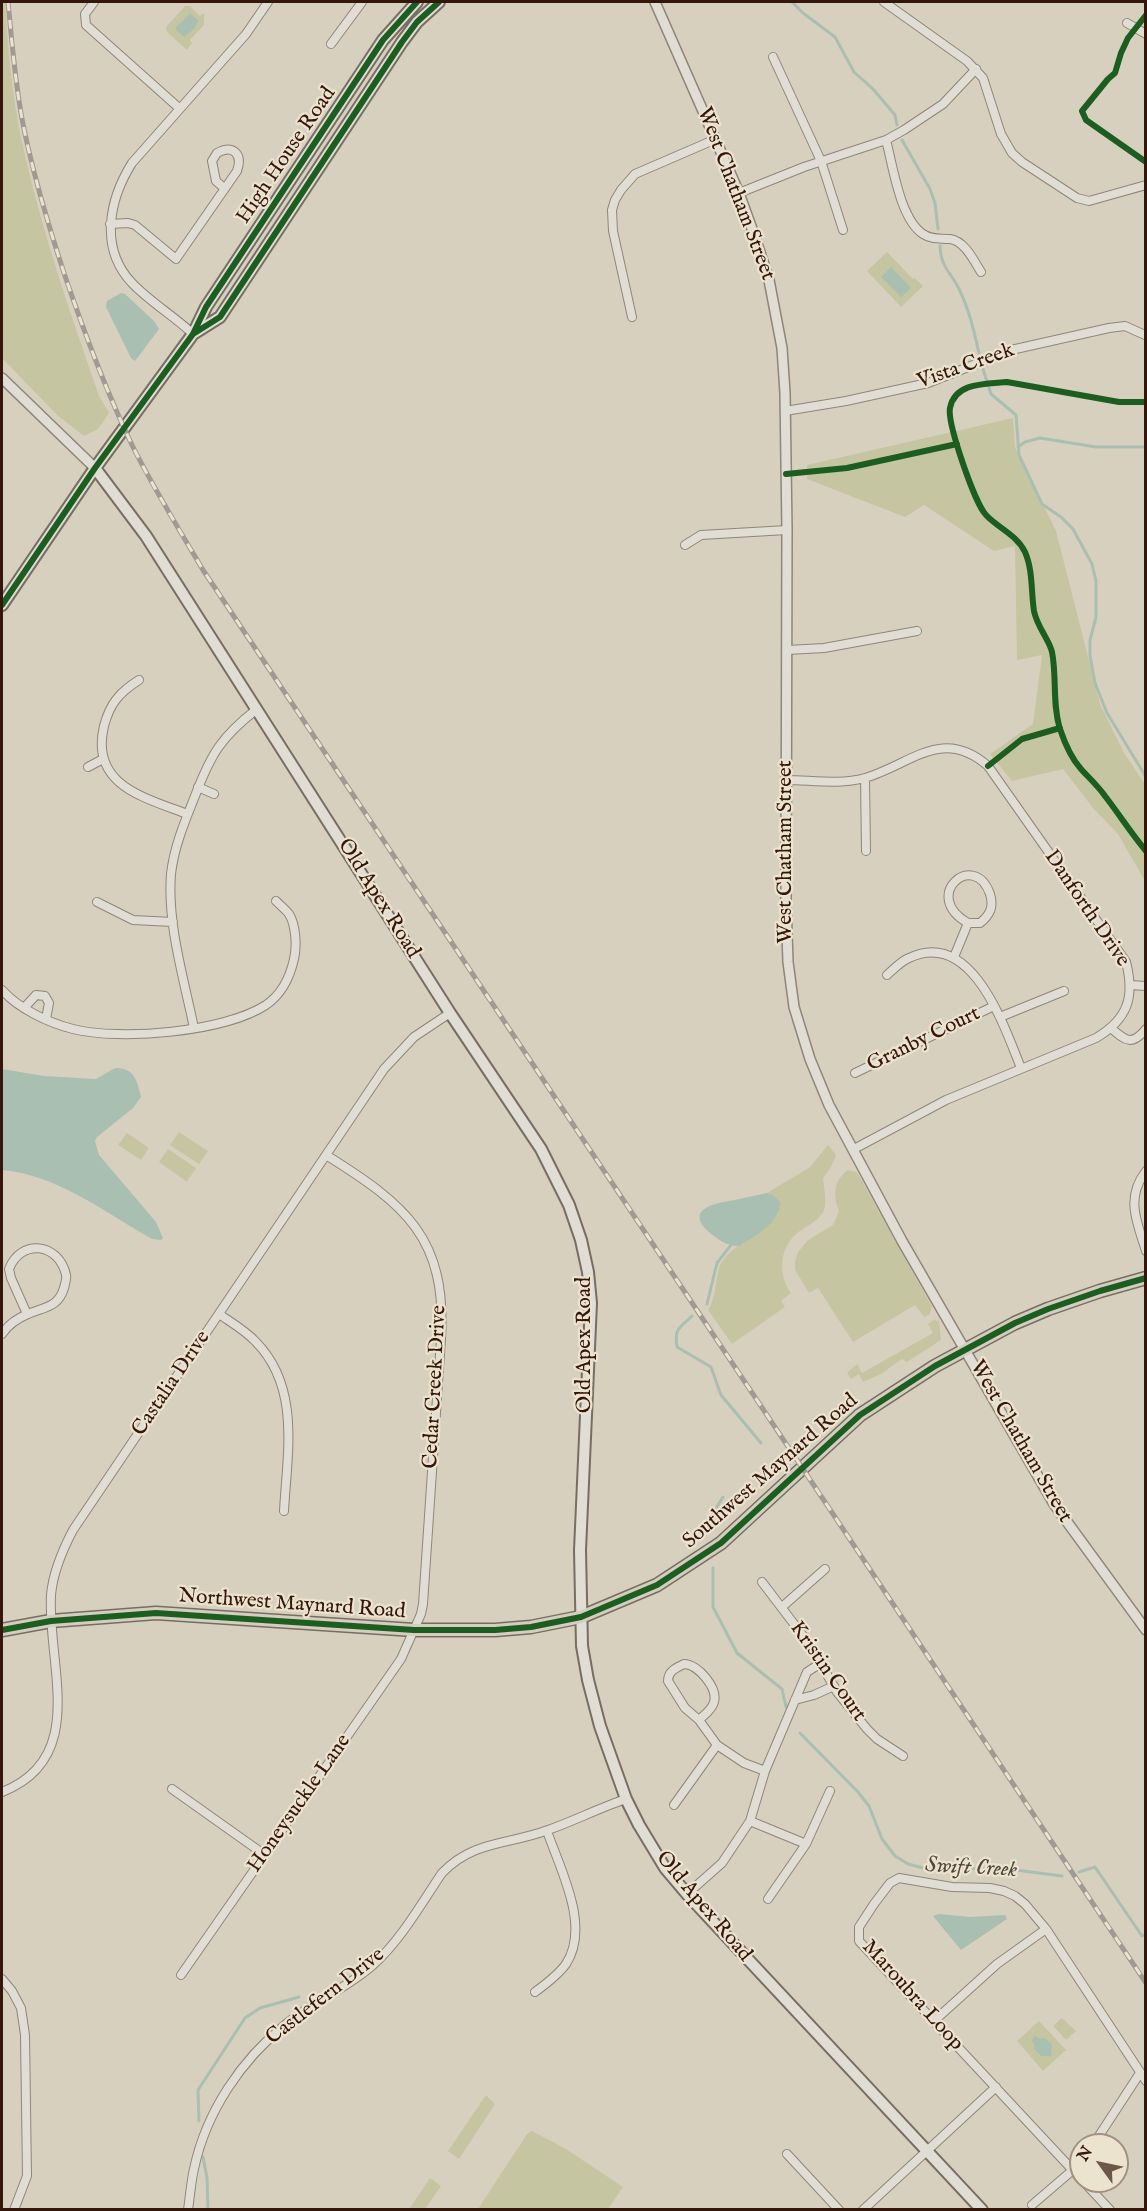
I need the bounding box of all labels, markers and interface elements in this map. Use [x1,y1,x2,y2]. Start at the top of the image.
street label: High House Road [232,83,342,229]
street label: West Chatham Street [690,104,780,284]
street label: Vista Creek [914,339,1018,395]
street label: West Chatham Street [774,760,800,944]
street label: Old Apex Road [331,835,425,963]
street label: Danforth Drive [1038,846,1134,972]
street label: Granby Court [863,1002,985,1078]
street label: Old Apex Road [573,1277,599,1413]
street label: Cedar Creek Drive [419,1305,453,1469]
street label: Castalia Drive [128,1327,216,1441]
street label: West Chatham Street [963,1356,1077,1528]
street label: Southwest Maynard Road [678,1389,864,1555]
street label: Northwest Maynard Road [178,1585,406,1625]
street label: Kristin Court [783,1617,871,1727]
street label: Honeysuckle Lane [243,1730,357,1878]
street label: Old Apex Road [650,1847,756,1967]
water label: Swift Creek [924,1853,1018,1885]
street label: Maroubra Loop [856,1935,968,2057]
street label: Castlefern Drive [262,1943,390,2051]
north arrow [1069,2133,1129,2193]
text: N [1073,2143,1098,2166]

